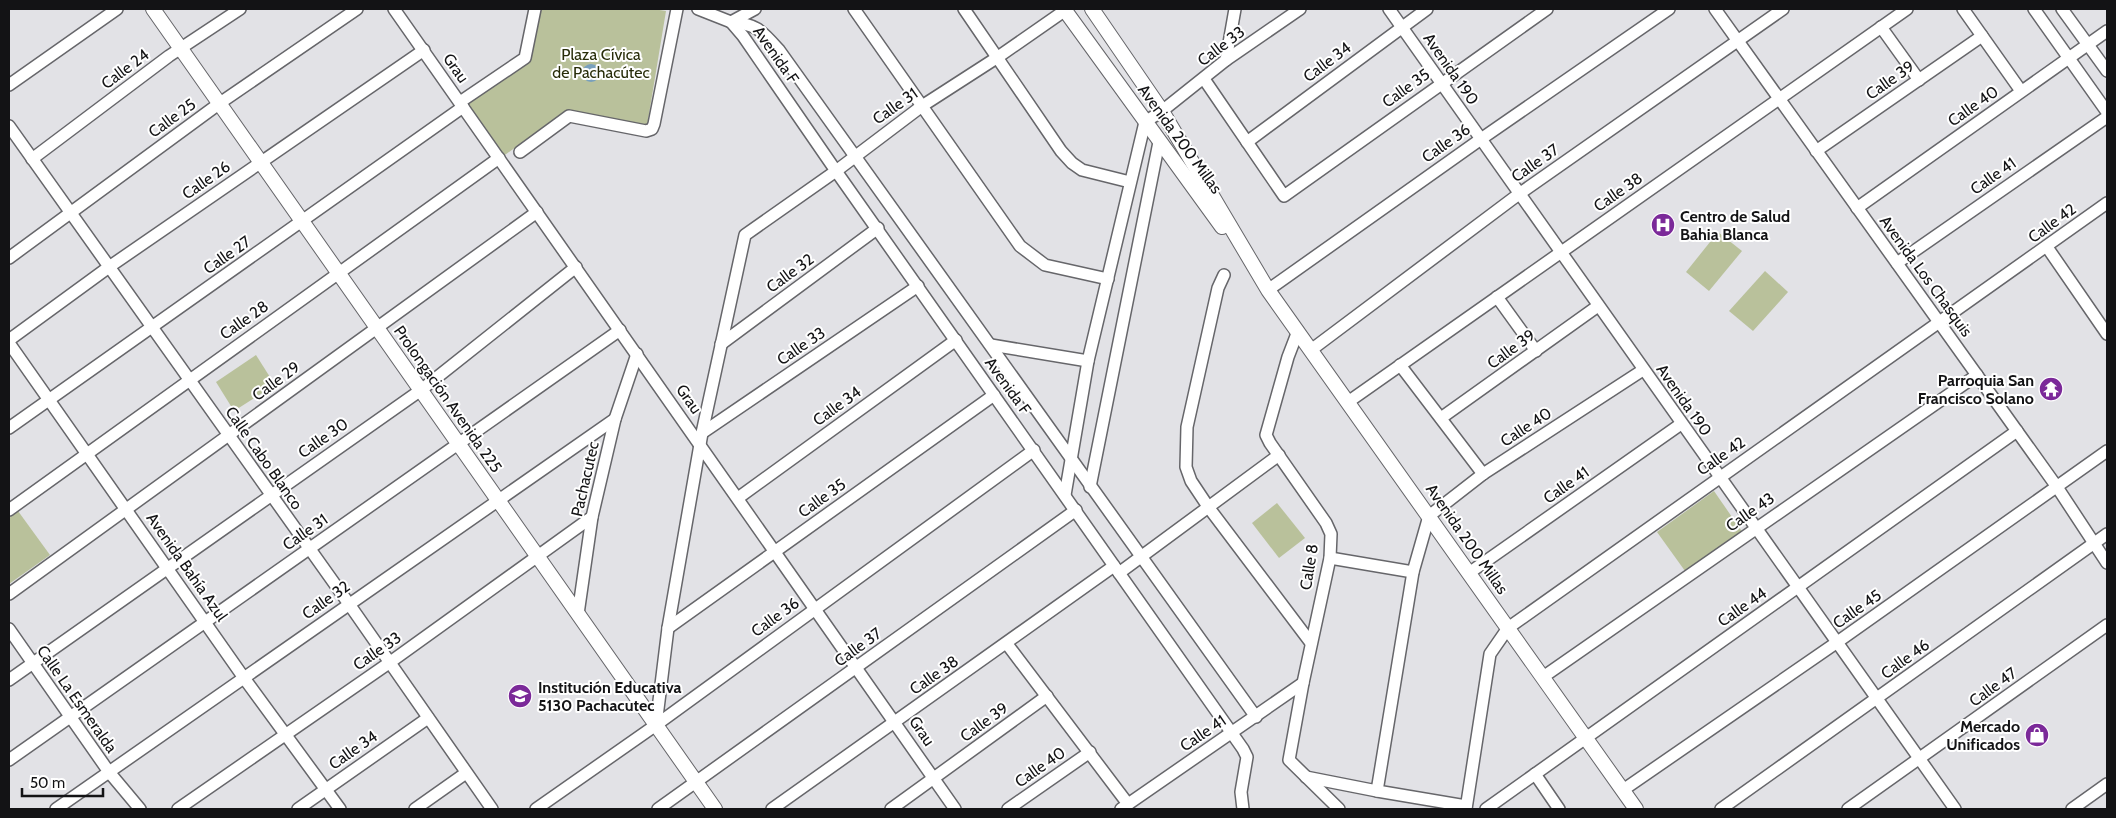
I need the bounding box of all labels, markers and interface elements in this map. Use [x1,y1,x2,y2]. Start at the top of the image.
street label: Avenida F [749,22,803,88]
street label: Calle 33 [1194,22,1248,70]
street label: Avenida 190 [1419,29,1483,109]
street label: Calle 34 [1299,38,1355,86]
street label: Calle 24 [98,45,152,93]
park label: Plaza Cívica de Pachacútec [552,45,650,82]
street label: Grau [439,50,473,86]
street label: Calle 39 [1862,57,1918,103]
street label: Calle 35 [1379,64,1433,112]
street label: Avenida 200 Millas [1134,81,1226,198]
street label: Calle 40 [1944,82,2002,130]
street label: Calle 31 [869,84,921,128]
street label: Calle 25 [145,94,199,142]
street label: Calle 36 [1418,120,1474,166]
street label: Calle 37 [1508,140,1562,186]
street label: Calle 41 [1967,154,2019,198]
street label: Calle 26 [178,157,234,203]
street label: Calle 38 [1590,168,1646,216]
street label: Calle 42 [2024,199,2080,247]
place label: Centro de Salud Bahia Blanca [1680,207,1790,244]
hospital icon: Centro de Salud Bahia Blanca [1650,212,1676,238]
street label: Avenida Los Chasquis [1876,212,1976,340]
street label: Calle 27 [200,232,254,278]
street label: Calle 32 [763,249,817,297]
street label: Calle 28 [216,296,272,344]
street label: Prolongación Avenida 225 [390,322,506,476]
street label: Calle 33 [773,323,829,369]
street label: Calle 39 [1483,325,1539,373]
street label: Avenida F [981,354,1035,419]
street label: Calle 29 [248,357,304,405]
street label: Avenida 190 [1652,360,1716,440]
place label: Parroquia San Francisco Solano [1918,371,2034,408]
temple icon: Parroquia San Francisco Solano [2038,376,2064,402]
street label: Grau [672,381,706,417]
street label: Calle 34 [809,382,865,430]
street label: Calle Cabo Blanco [221,403,307,513]
street label: Calle 40 [1497,403,1555,451]
street label: Calle 30 [294,414,352,462]
street label: Calle 42 [1693,433,1749,479]
street label: Pachacutec [567,440,603,518]
street label: Calle 41 [1540,463,1592,507]
street label: Calle 35 [795,474,849,522]
street label: Avenida 200 Millas [1422,480,1512,598]
street label: Calle 43 [1722,489,1778,535]
street label: Avenida Bahía Azul [143,509,232,625]
street label: Calle 31 [279,510,331,554]
street label: Calle 8 [1296,543,1322,591]
street label: Calle 32 [298,577,354,623]
street label: Calle 44 [1714,583,1770,631]
street label: Calle 45 [1829,586,1885,632]
street label: Calle 36 [747,593,803,641]
street label: Calle 37 [831,624,885,670]
street label: Calle 33 [349,628,405,674]
street label: Calle 46 [1877,635,1933,683]
street label: Calle La Esmeralda [33,642,121,757]
street label: Calle 38 [906,651,962,699]
street label: Calle 47 [1966,663,2020,711]
place label: Institución Educativa 5130 Pachacutec [538,678,682,715]
school or university icon: Institución Educativa 5130 Pachacutec [507,683,533,709]
street label: Calle 39 [956,698,1012,746]
street label: Calle 41 [1176,711,1230,755]
street label: Grau [905,713,939,749]
place label: Mercado Unificados [1946,717,2020,754]
shop icon: Mercado Unificados [2024,722,2050,748]
street label: Calle 34 [325,727,381,773]
street label: Calle 40 [1011,743,1069,791]
scale bar [22,766,104,798]
text: 50 m [30,774,65,792]

